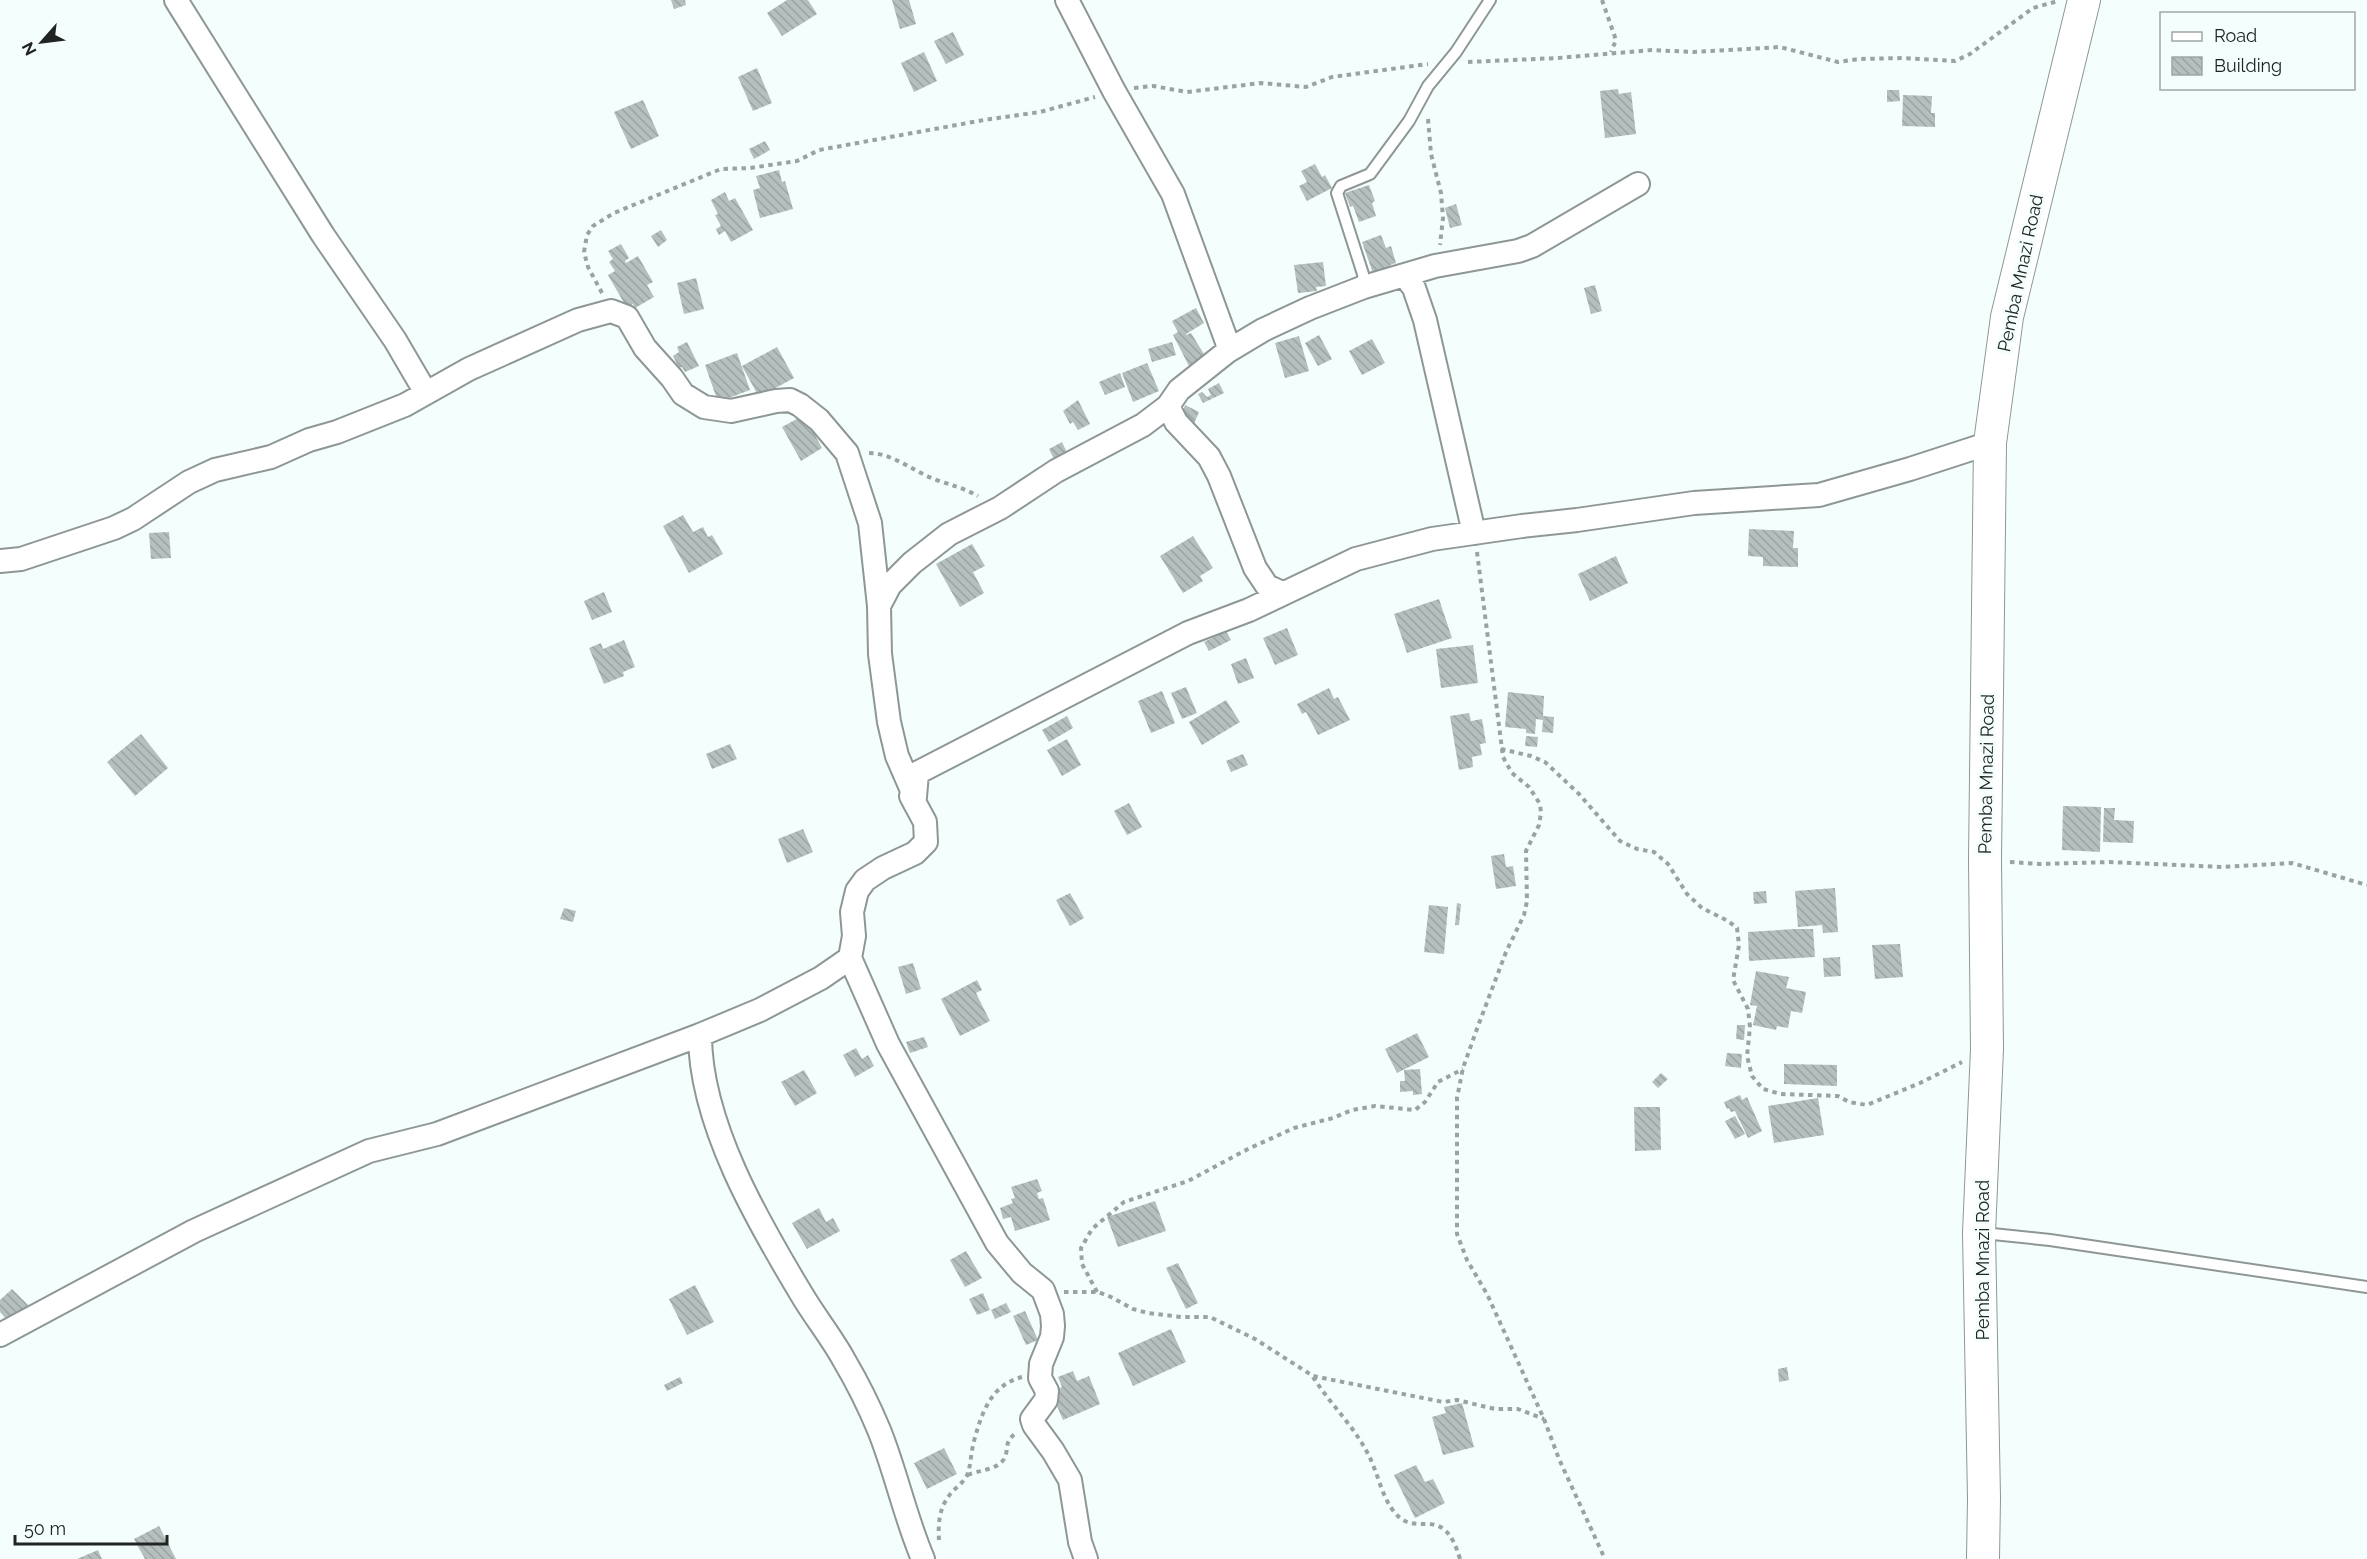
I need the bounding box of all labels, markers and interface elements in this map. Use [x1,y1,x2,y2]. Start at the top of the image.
north arrow [12,12,72,72]
legend [2160,12,2355,90]
text: Road [2214,25,2257,46]
text: N [18,39,40,59]
text: Building [2214,55,2282,76]
street label: Pemba Mnazi Road [1993,192,2047,354]
street label: Pemba Mnazi Road [1974,694,1998,854]
street label: Pemba Mnazi Road [1972,1180,1993,1340]
scale bar [15,1508,166,1546]
text: 50 m [24,1518,66,1539]

